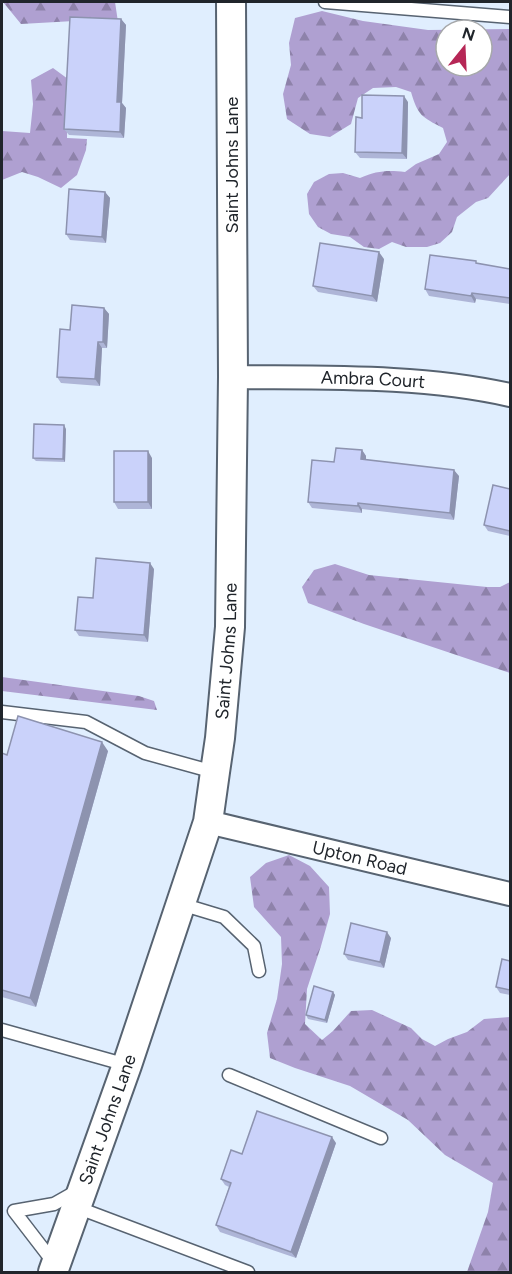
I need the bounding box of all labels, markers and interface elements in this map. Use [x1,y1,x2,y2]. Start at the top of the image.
north arrow [434,18,494,78]
text: N [460,23,477,45]
street label: Saint Johns Lane [221,96,243,233]
street label: Ambra Court [321,367,426,393]
street label: Saint Johns Lane [211,583,242,720]
street label: Upton Road [310,836,409,880]
street label: Saint Johns Lane [74,1051,141,1188]

